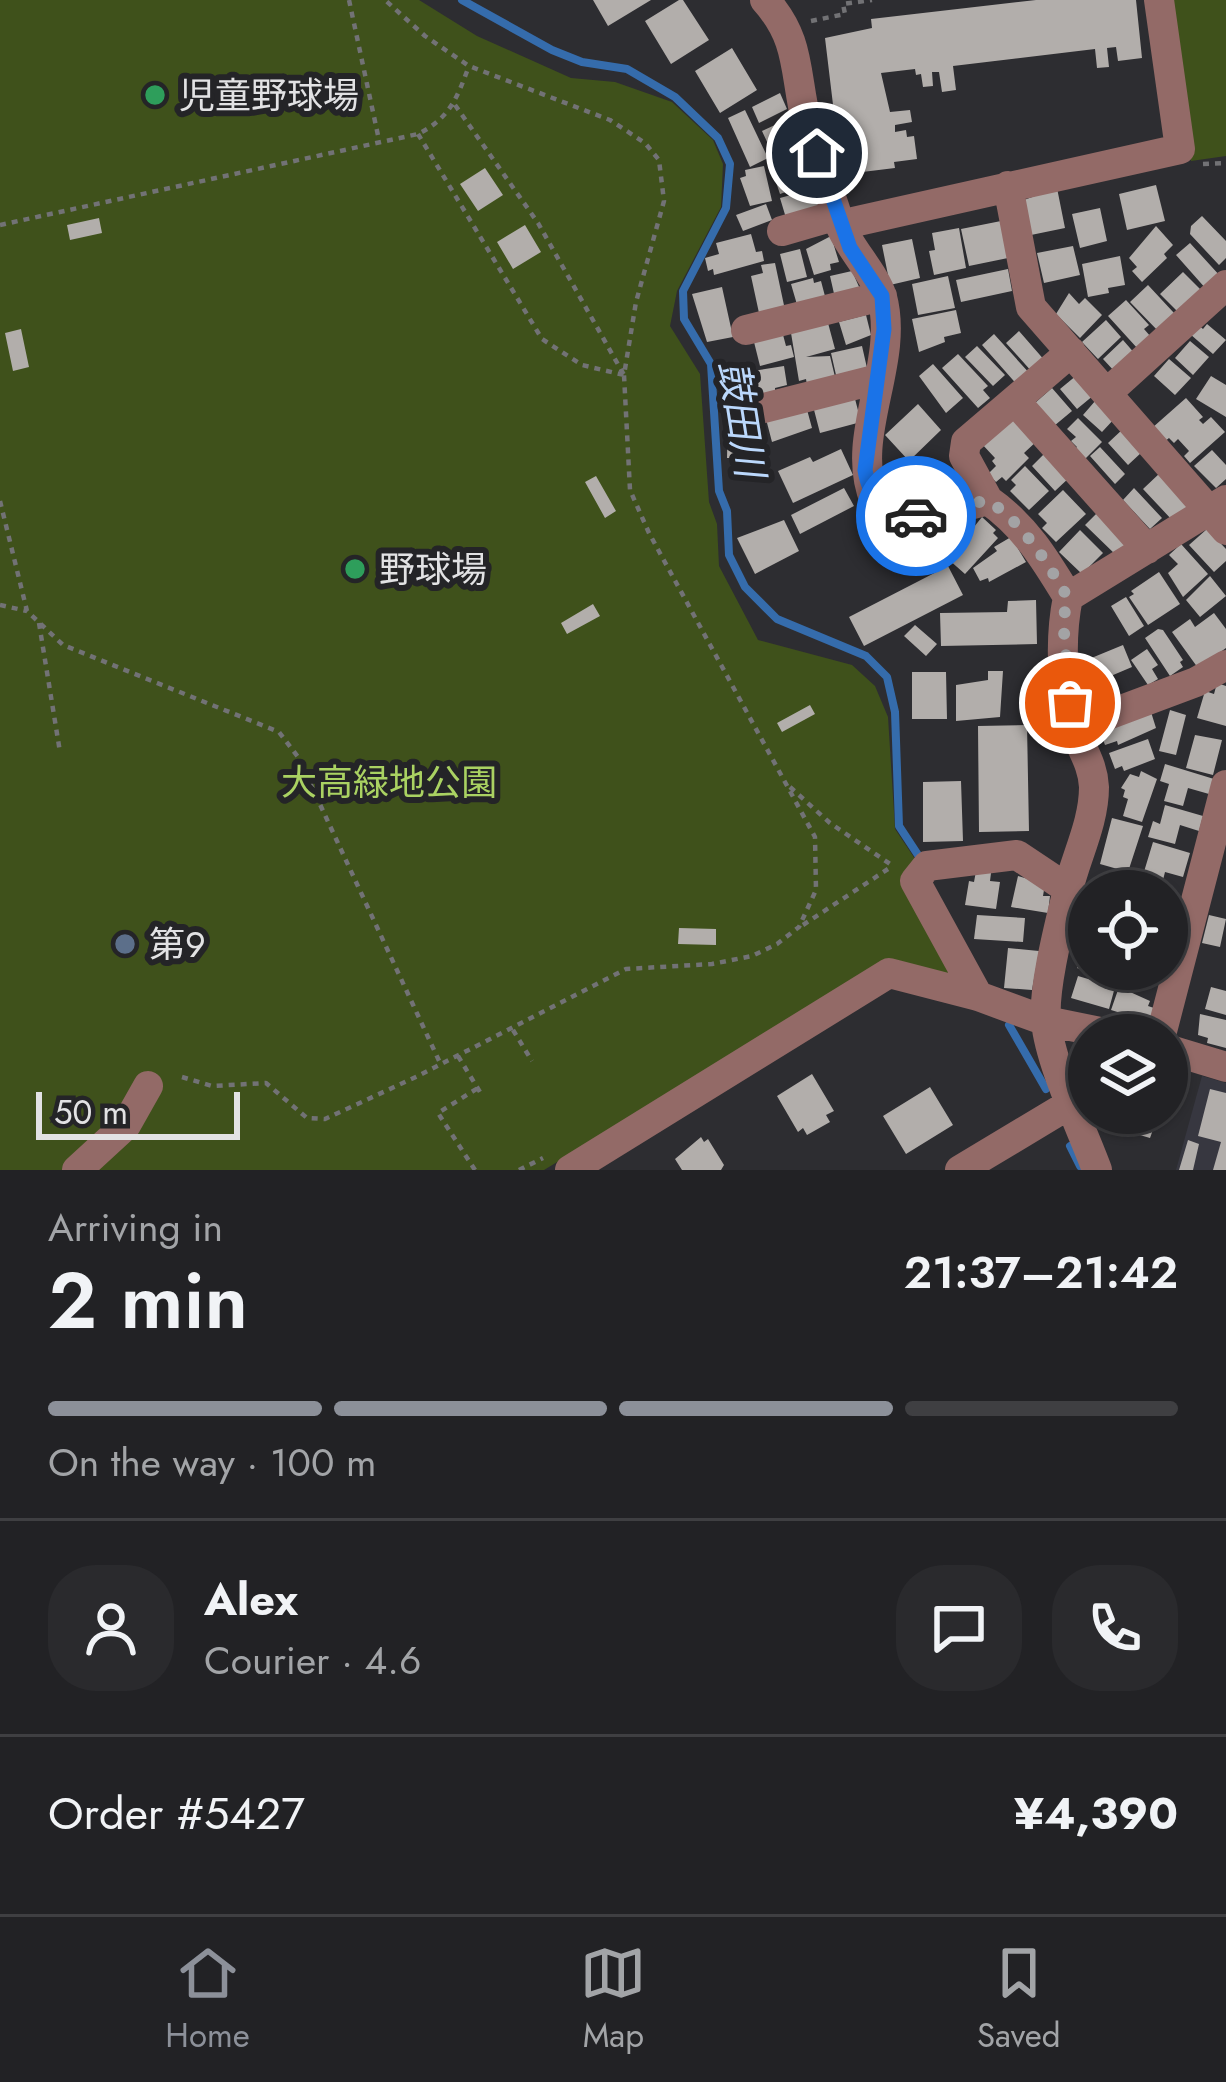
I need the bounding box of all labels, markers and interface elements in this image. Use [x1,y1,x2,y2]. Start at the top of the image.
place label: 児童野球場 [179,69,359,121]
marker: 児童野球場 [142,82,168,108]
pin [766,102,868,204]
icon: home [784,120,850,186]
water label: 鼓田川 [705,357,780,485]
courier [856,456,976,576]
icon: car [883,483,949,549]
place label: 野球場 [379,543,487,595]
marker: 野球場 [342,556,368,582]
pin [1019,652,1121,754]
icon: bag [1037,670,1103,736]
park label: 大高緑地公園 [281,756,497,808]
map controls [1068,870,1188,1134]
button: locate [1068,870,1188,990]
place label: 第9 [149,918,206,970]
marker: 第9 [112,931,138,957]
button: layers [1068,1014,1188,1134]
scale bar [36,1086,240,1139]
text: 50 m [54,1089,128,1136]
text: Arriving in [48,1199,223,1256]
text: 21:37–21:42 [904,1240,1178,1305]
text: 2 min [48,1245,248,1357]
text: On the way · 100 m [48,1434,376,1491]
button: person [48,1565,174,1691]
button: chat [896,1565,1022,1691]
button: phone [1052,1565,1178,1691]
text: Alex [204,1567,298,1632]
text: Courier · 4.6 [204,1632,421,1689]
text: Order #5427 [48,1781,305,1846]
text: ¥4,390 [1014,1781,1178,1846]
tab: Home [165,1940,250,2059]
tab: Map [580,1940,646,2059]
tab: Saved [977,1940,1061,2059]

